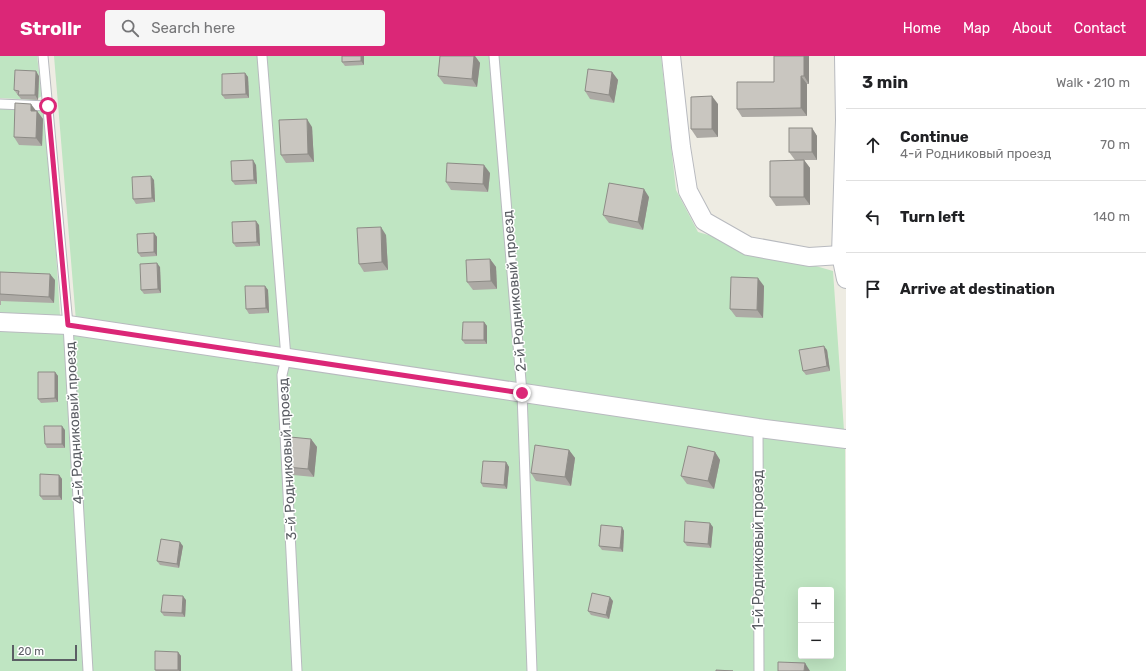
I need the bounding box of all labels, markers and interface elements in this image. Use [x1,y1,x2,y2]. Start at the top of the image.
search box [105,10,385,46]
text: Strollr [20,17,81,40]
icon: search [119,17,141,39]
text: Search here [151,19,235,37]
text: Home [903,20,941,37]
text: Map [963,20,990,37]
text: About [1012,20,1052,37]
text: Contact [1074,20,1126,37]
text: 3 min [862,72,908,92]
text: Walk · 210 m [1056,75,1130,90]
route start [39,97,57,115]
text: Continue [900,128,969,146]
icon: ahead [862,134,884,156]
text: 70 m [1100,137,1130,152]
text: 4-й Родниковый проезд [900,146,1051,161]
icon: left [862,206,884,228]
text: Turn left [900,208,965,226]
street label: 2-й Родниковый проезд [499,209,530,372]
text: 140 m [1093,209,1130,224]
icon: arrive [862,278,884,300]
text: Arrive at destination [900,280,1055,298]
street label: 4-й Родниковый проезд [62,341,87,505]
street label: 3-й Родниковый проезд [275,377,300,541]
route end [513,384,531,402]
street label: 1-й Родниковый проезд [750,470,767,630]
map controls [798,587,834,659]
button: + [798,587,834,623]
button: − [798,623,834,659]
scale bar [12,643,77,662]
text: 20 m [18,645,44,658]

